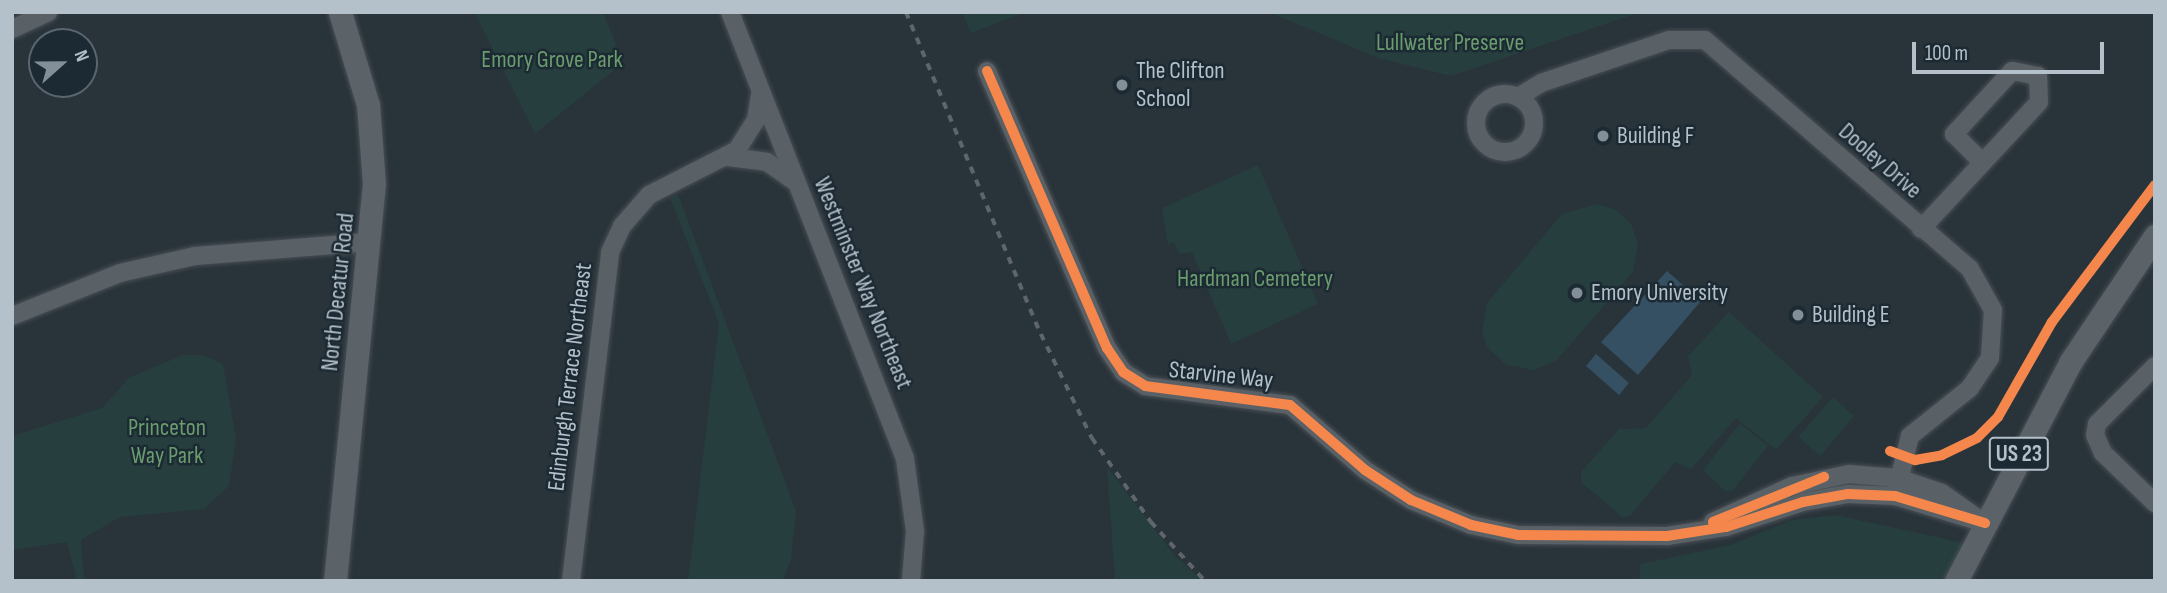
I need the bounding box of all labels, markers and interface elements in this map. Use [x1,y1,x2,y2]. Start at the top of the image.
north arrow [28,28,98,98]
scale bar [1915,28,2108,72]
park label: Lullwater Preserve [1376,29,1524,57]
text: 100 m [1925,41,1968,66]
park label: Emory Grove Park [481,46,623,74]
text: N [69,47,94,65]
place label: The Clifton School [1136,57,1225,113]
marker: The Clifton School [1114,77,1130,93]
street label: Dooley Drive [1833,117,1927,205]
place label: Building F [1617,122,1694,150]
marker: Building F [1595,128,1611,144]
street label: Westminster Way Northeast [807,173,919,393]
street label: North Decatur Road [315,212,361,372]
street label: Edinburgh Terrace Northeast [542,261,598,493]
park label: Hardman Cemetery [1177,265,1333,293]
place label: Emory University [1591,279,1728,307]
marker: Emory University [1569,285,1585,301]
place label: Building E [1812,301,1890,329]
marker: Building E [1790,307,1806,323]
street label: Starvine Way [1167,355,1275,395]
park label: Princeton Way Park [128,414,206,470]
road number: US 23 [1988,435,2050,474]

